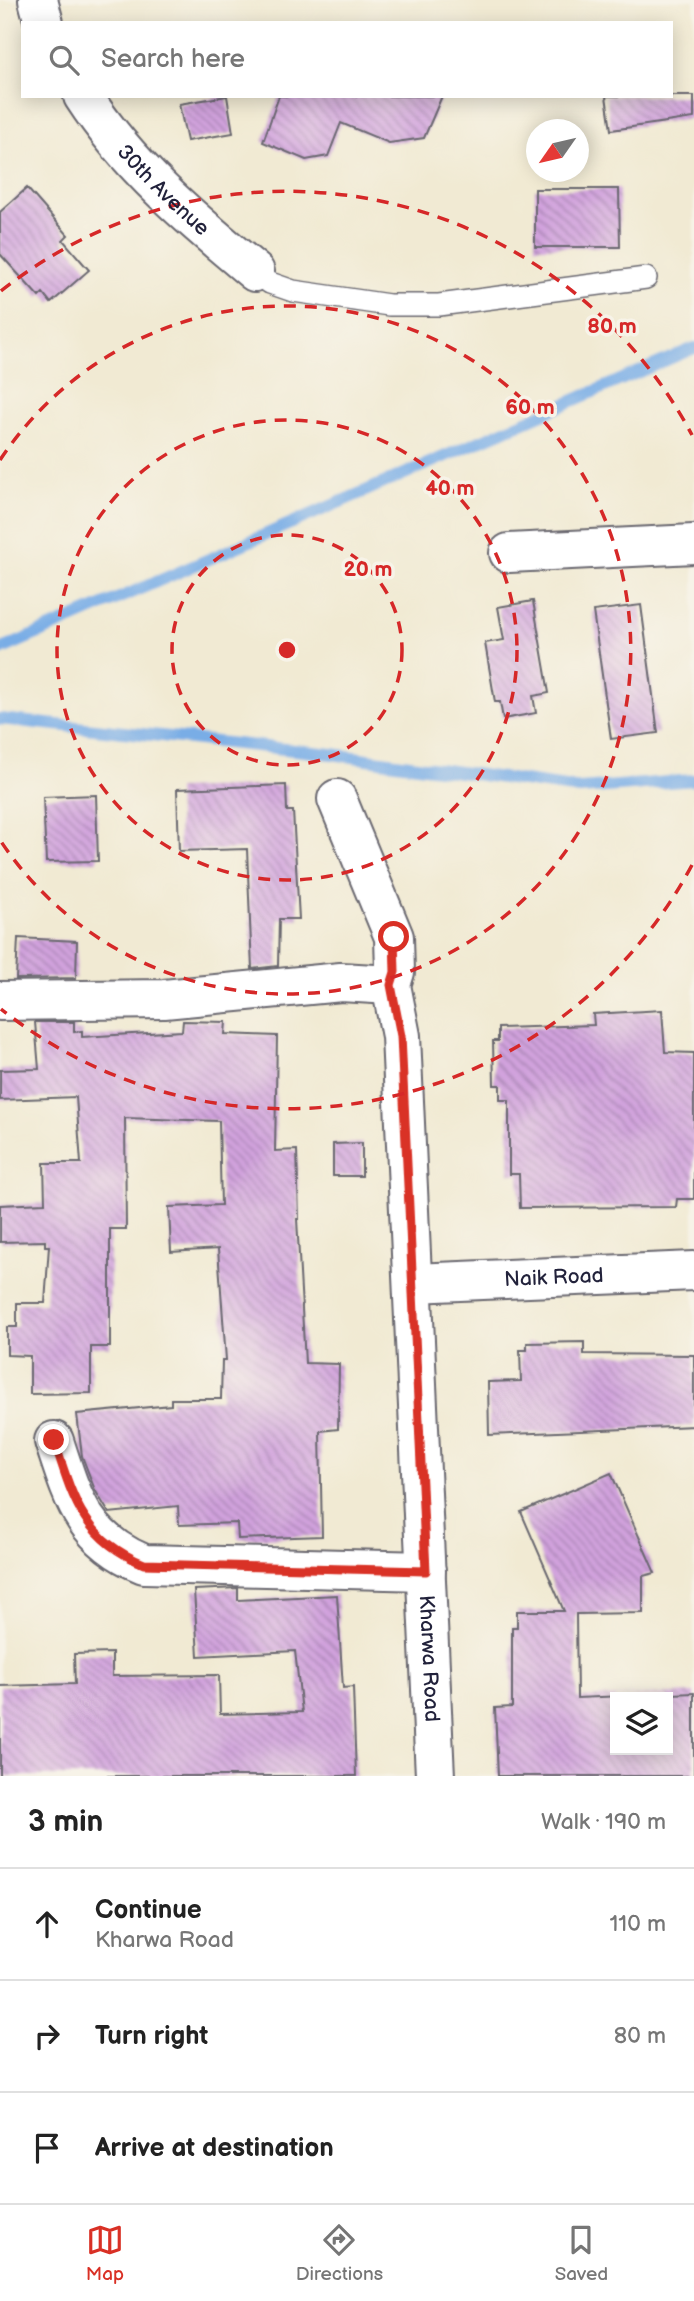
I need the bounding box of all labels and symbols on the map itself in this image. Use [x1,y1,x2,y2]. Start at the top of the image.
north arrow [526,119,589,182]
street label: 30th Avenue [112,140,214,241]
text: 80 m [587,314,637,339]
text: 60 m [505,395,555,420]
text: 40 m [425,476,475,501]
text: 20 m [344,557,392,582]
centre of rings [275,638,299,662]
route start [378,921,409,952]
street label: Naik Road [504,1263,604,1292]
route end [38,1424,69,1455]
street label: Kharwa Road [414,1594,445,1722]

